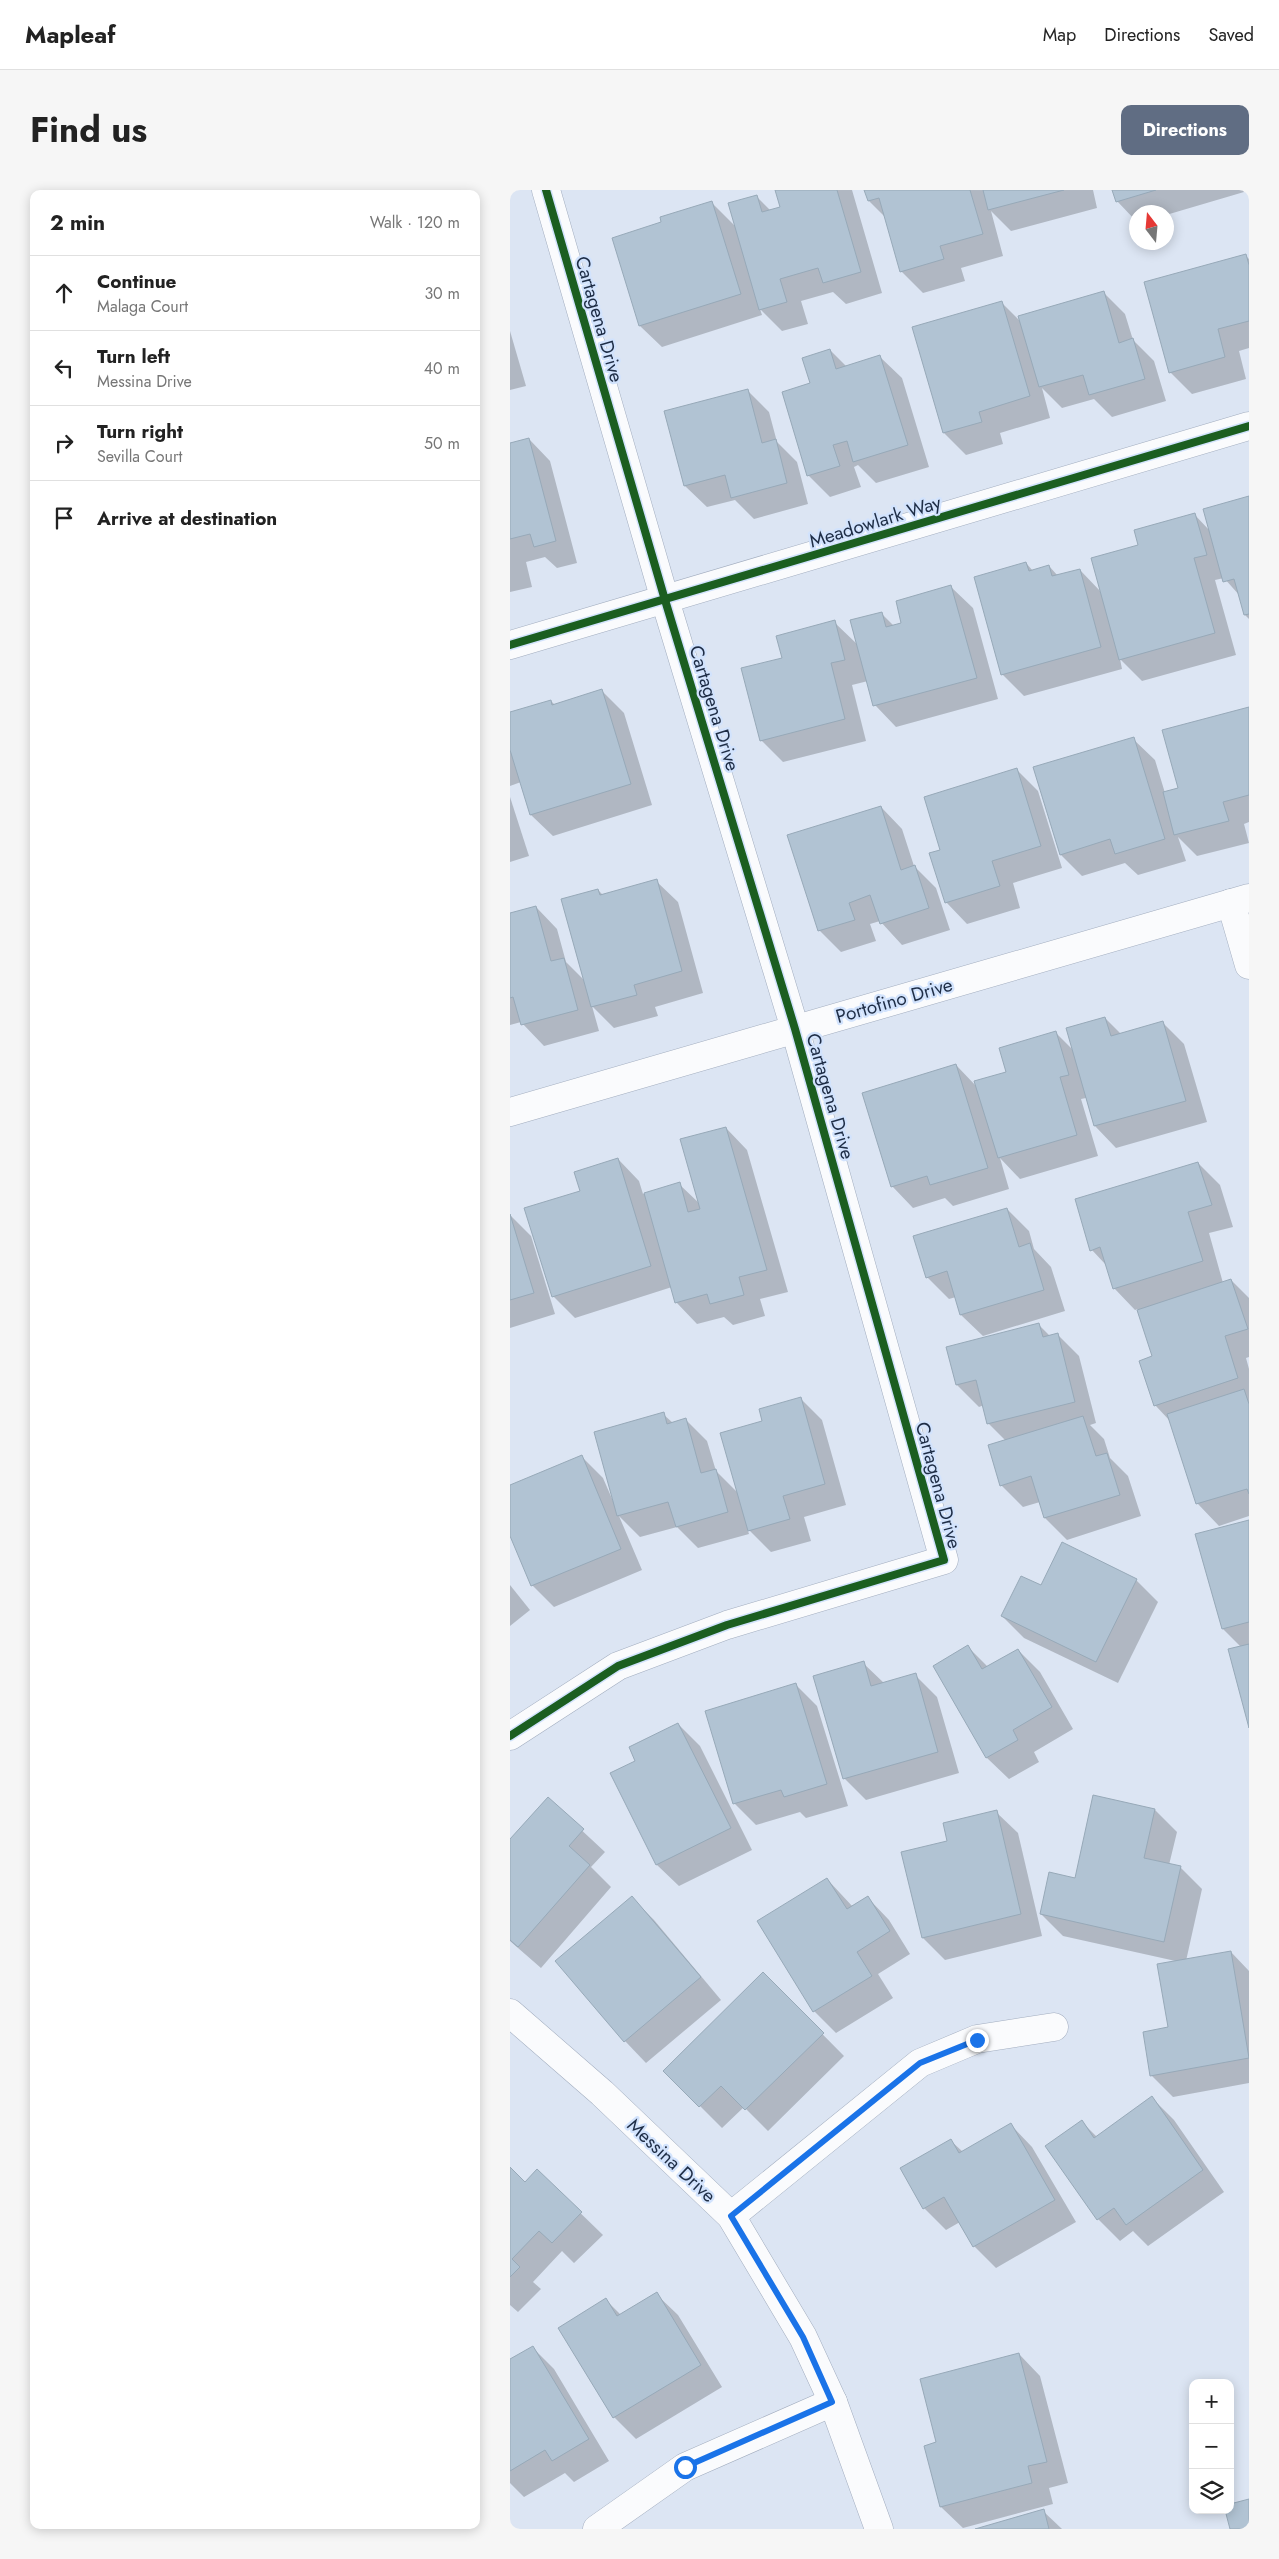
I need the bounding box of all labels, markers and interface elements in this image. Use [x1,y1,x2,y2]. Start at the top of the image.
text: Mapleaf [25,17,116,52]
text: Map [1043,22,1076,48]
text: Directions [1104,22,1180,48]
text: Saved [1208,22,1254,48]
text: Find us [30,105,147,155]
button: Directions [1121,105,1249,155]
north arrow [1129,205,1174,250]
text: 2 min [50,208,105,238]
text: Walk · 120 m [370,211,460,234]
street label: Cartagena Drive [569,253,630,386]
text: Continue [97,268,176,295]
icon: ahead [50,279,78,307]
text: 30 m [424,282,460,305]
text: Malaga Court [97,295,188,318]
text: Turn left [97,343,170,370]
icon: left [50,354,78,382]
text: 40 m [424,357,460,380]
text: Messina Drive [97,370,192,393]
text: Turn right [97,418,183,445]
icon: right [50,429,78,457]
text: 50 m [424,432,460,455]
text: Sevilla Court [97,445,182,468]
street label: Meadowlark Way [806,488,945,554]
icon: arrive [50,504,78,532]
text: Arrive at destination [97,505,277,532]
street label: Cartagena Drive [683,642,747,774]
street label: Portofino Drive [833,971,956,1030]
street label: Cartagena Drive [800,1030,861,1163]
street label: Cartagena Drive [909,1419,968,1552]
route end [966,2029,989,2052]
street label: Messina Drive [621,2112,722,2209]
map controls [1189,2379,1234,2514]
button: + [1189,2379,1234,2424]
button: − [1189,2424,1234,2469]
route start [674,2456,697,2479]
button: layers [1189,2469,1234,2514]

